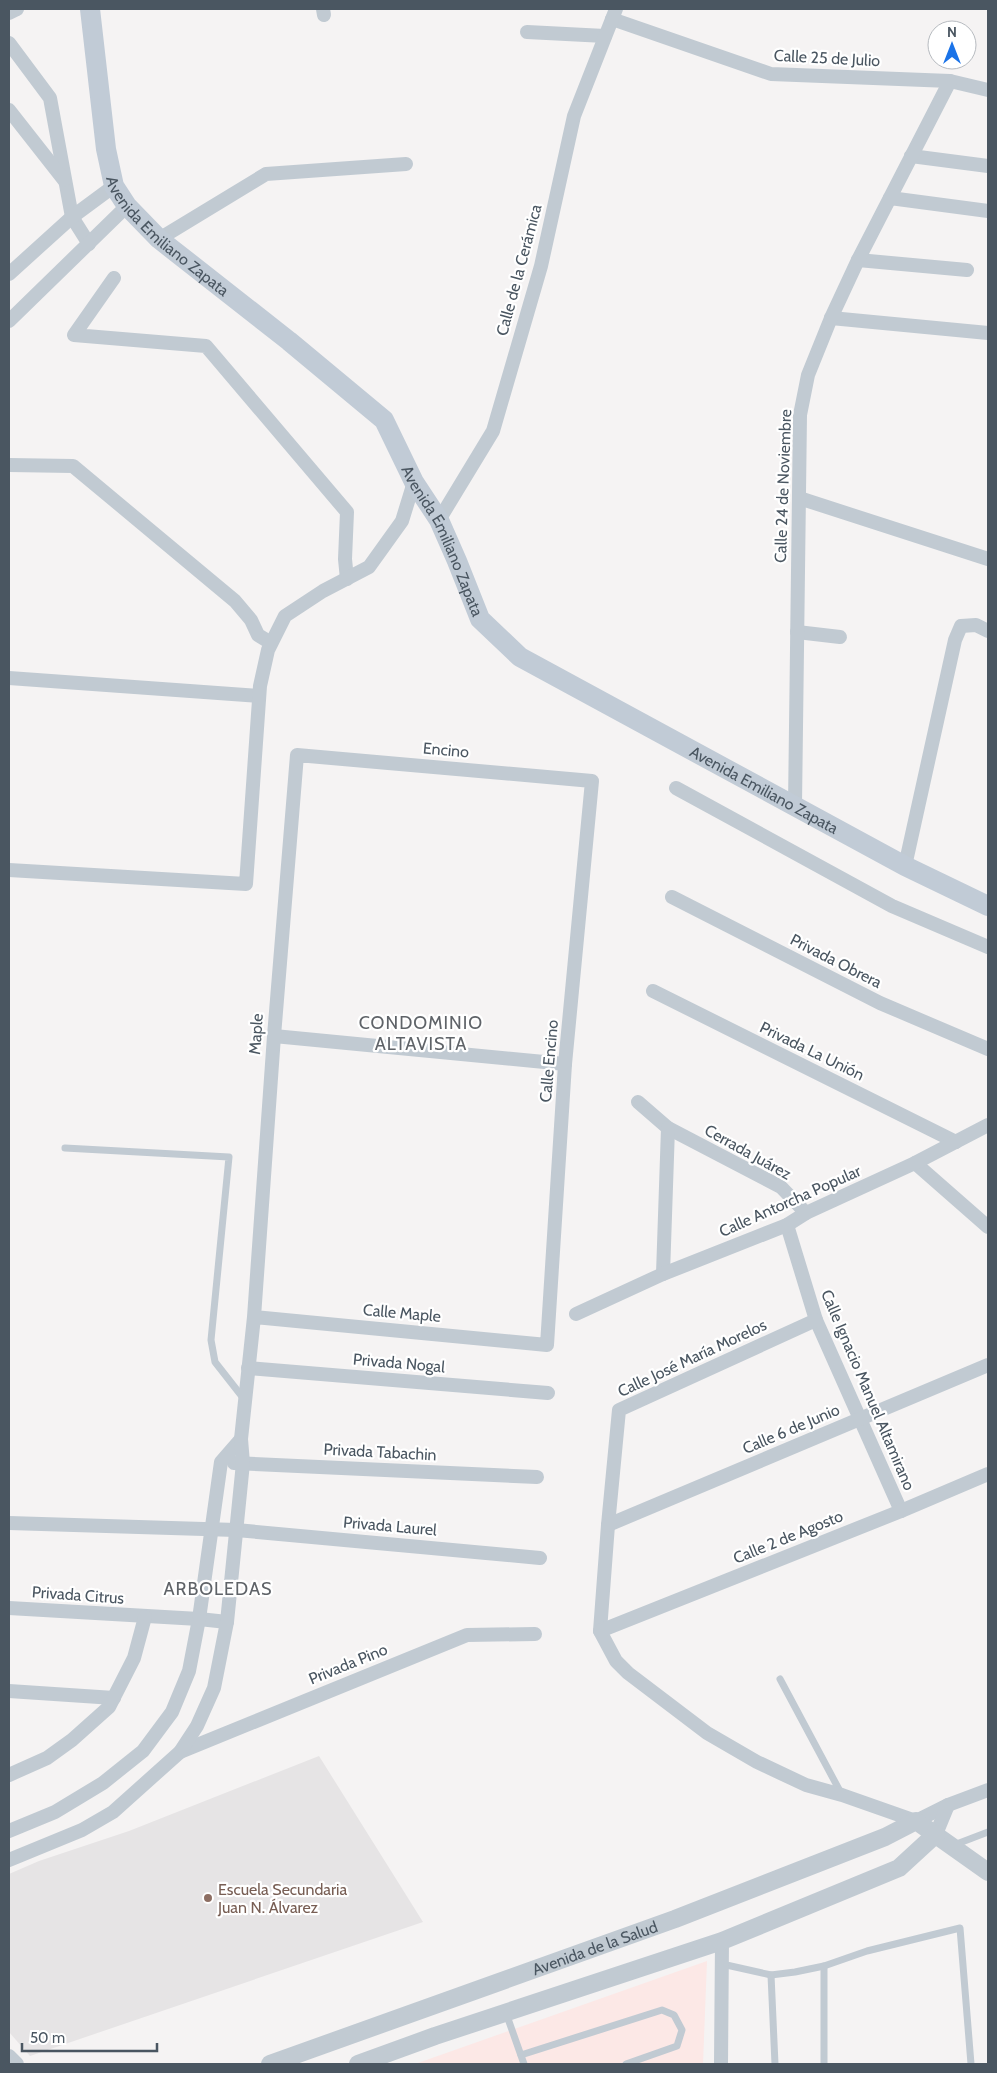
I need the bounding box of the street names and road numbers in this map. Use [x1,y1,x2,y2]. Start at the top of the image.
street label: Calle 25 de Julio [773,46,881,70]
street label: Avenida Emiliano Zapata [103,174,233,300]
street label: Calle de la Cerámica [492,202,546,338]
street label: Calle 24 de Noviembre [771,409,795,563]
street label: Avenida Emiliano Zapata [398,462,488,619]
street label: Encino [422,739,470,761]
street label: Avenida Emiliano Zapata [687,742,842,838]
street label: Privada Obrera [787,930,885,992]
street label: Maple [245,1013,267,1055]
street label: Privada La Unión [757,1018,867,1085]
street label: Calle Encino [536,1019,562,1103]
street label: Cerrada Juárez [701,1120,795,1184]
street label: Calle Antorcha Popular [716,1161,865,1241]
street label: Calle Ignacio Manuel Altamirano [817,1287,919,1493]
street label: Calle Maple [362,1300,442,1326]
street label: Calle José María Morelos [615,1315,770,1401]
street label: Privada Nogal [352,1350,446,1377]
street label: Calle 6 de Junio [740,1400,843,1458]
street label: Privada Tabachin [323,1440,437,1464]
street label: Calle 2 de Agosto [730,1506,846,1568]
street label: Privada Laurel [342,1512,438,1540]
street label: Privada Citrus [31,1582,125,1608]
street label: Privada Pino [306,1640,390,1688]
street label: Avenida de la Salud [530,1917,660,1979]

